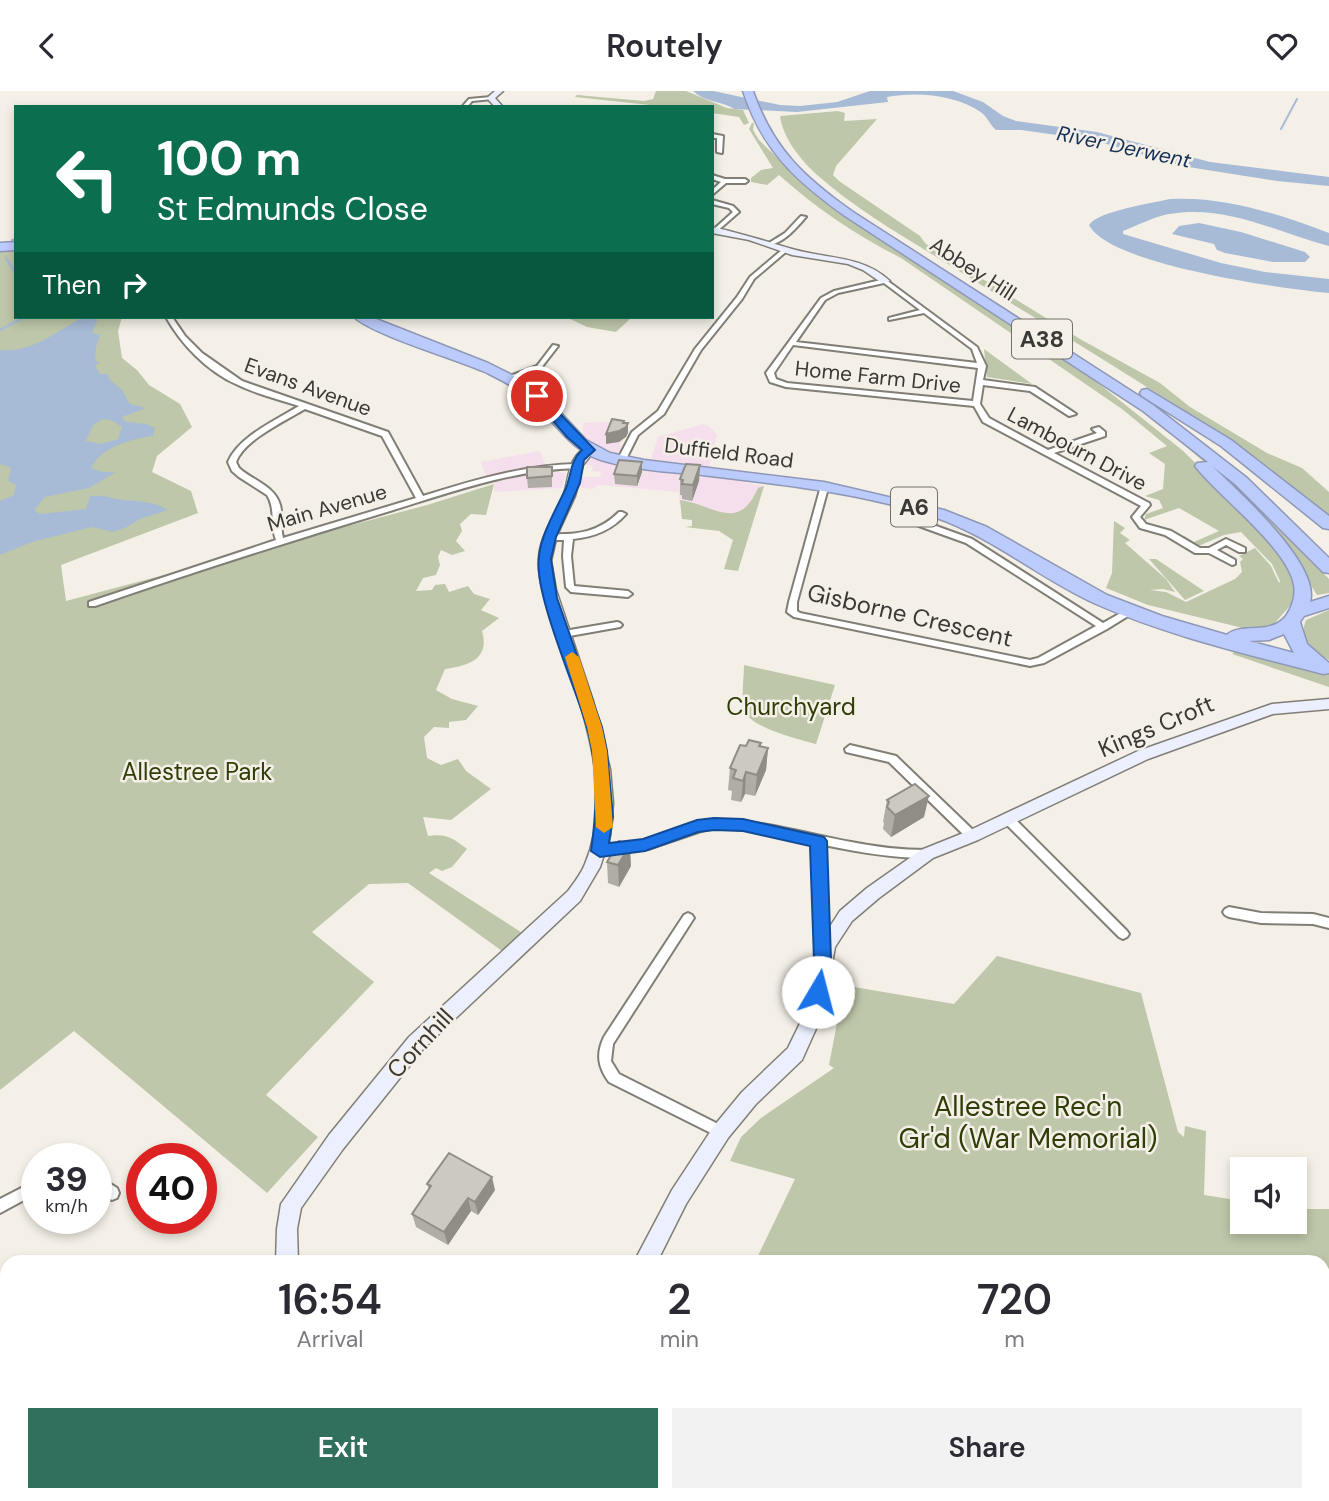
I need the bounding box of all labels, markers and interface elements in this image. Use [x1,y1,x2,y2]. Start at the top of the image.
text: Routely [606,25,723,67]
icon: back [28,27,66,65]
icon: heart [1263,27,1301,65]
water label: River Derwent [1054,119,1195,175]
text: 100 m [157,126,301,190]
icon: left [42,133,133,224]
text: St Edmunds Close [157,188,428,230]
street label: Abbey Hill [924,231,1022,307]
icon: right [115,266,153,304]
text: Then [42,268,101,302]
road number: A38 [1012,320,1072,359]
street label: Evans Avenue [241,351,376,423]
street label: Home Farm Drive [794,354,962,400]
pin [507,366,567,426]
icon: arrive [518,377,556,415]
street label: Lambourn Drive [1002,400,1152,498]
street label: Duffield Road [663,431,795,475]
street label: Main Avenue [264,478,390,538]
road number: A6 [891,487,937,527]
street label: Gisborne Crescent [804,576,1016,654]
street label: Kings Croft [1093,688,1219,764]
park label: Churchyard [726,691,856,722]
park label: Allestree Park [122,756,272,787]
position arrow [781,955,855,1029]
street label: Cornhill [380,1002,460,1084]
park label: Allestree Rec'n Gr'd (War Memorial) [898,1088,1158,1157]
speed limit sign: 40 [126,1143,217,1234]
text: 39 [45,1156,88,1202]
map controls [1230,1157,1307,1234]
button: sound [1230,1157,1307,1234]
text: km/h [45,1194,88,1218]
text: 16:54 [278,1272,382,1327]
text: 2 [667,1272,692,1327]
text: 720 [977,1272,1052,1327]
text: Arrival [296,1324,363,1354]
text: min [660,1324,699,1354]
text: m [1004,1324,1025,1354]
button: Exit [28,1408,658,1488]
button: Share [672,1408,1302,1488]

